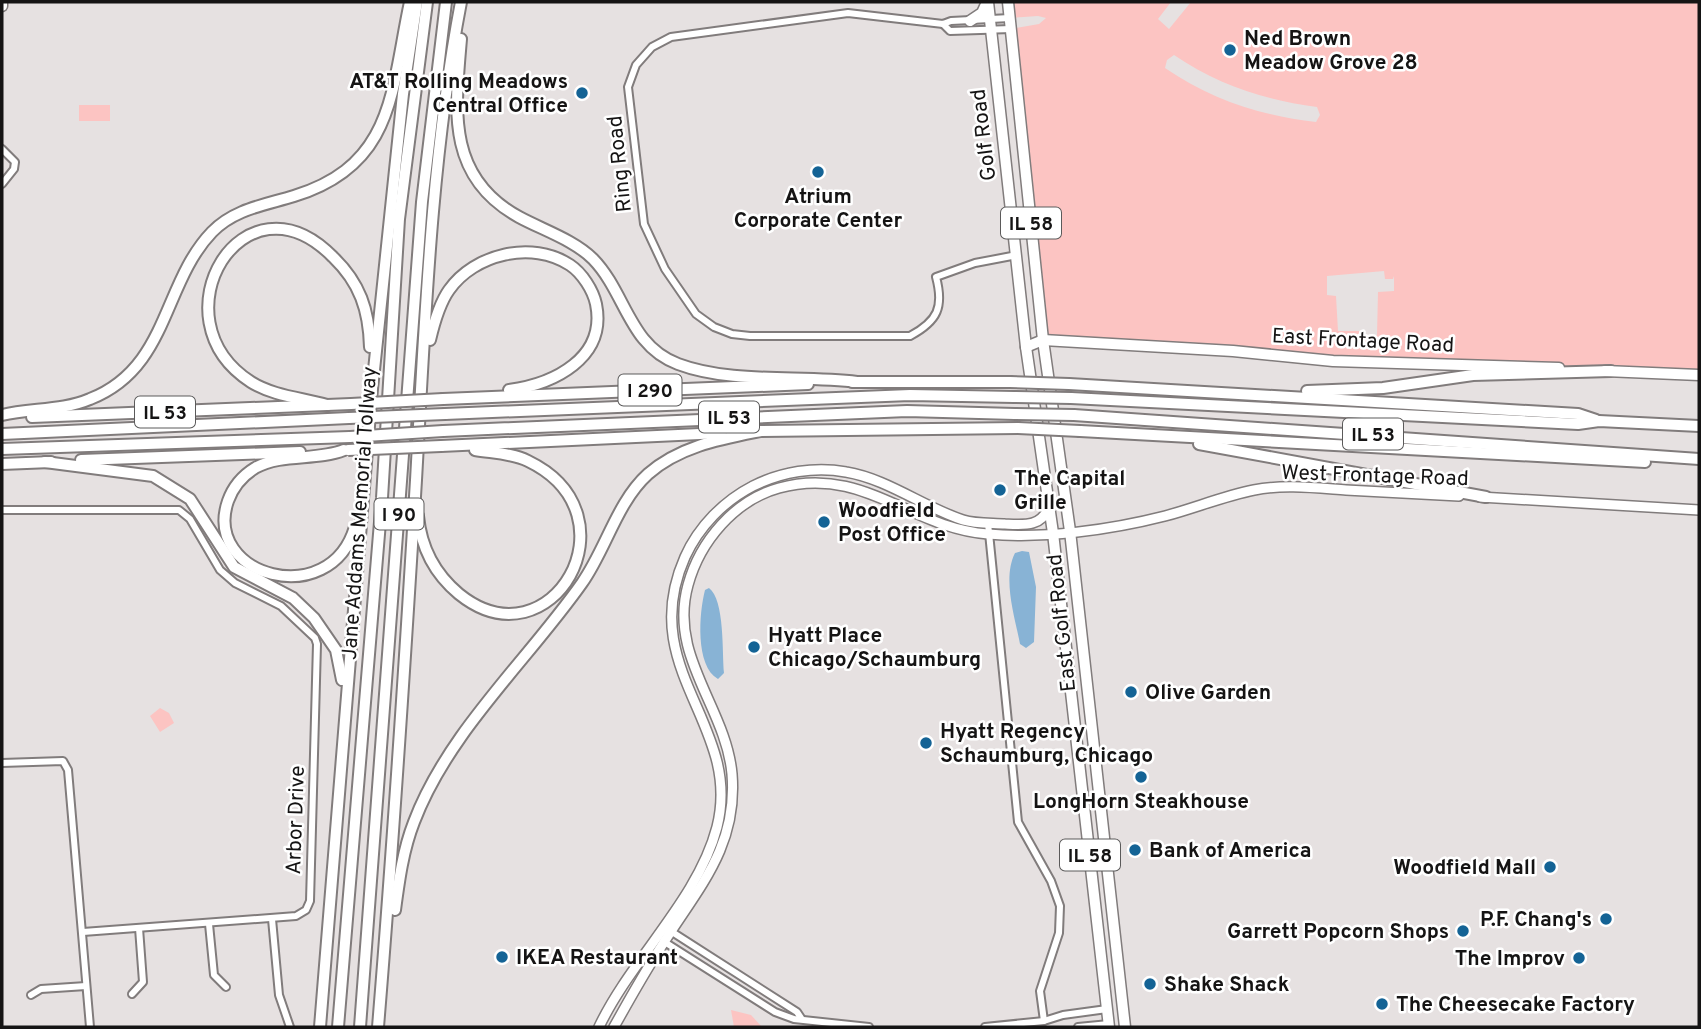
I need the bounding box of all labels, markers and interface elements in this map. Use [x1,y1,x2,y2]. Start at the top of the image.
place label: Ned Brown Meadow Grove 28 [1244,26,1418,77]
marker: Ned Brown Meadow Grove 28 [1222,42,1238,58]
place label: AT&T Rolling Meadows Central Office [349,69,568,120]
marker: AT&T Rolling Meadows Central Office [574,85,590,101]
street label: Golf Road [965,87,1004,182]
street label: Ring Road [602,114,639,213]
marker: Atrium Corporate Center [810,164,826,180]
place label: Atrium Corporate Center [734,184,902,235]
road number: IL 58 [1001,208,1061,238]
street label: East Frontage Road [1271,323,1455,360]
street label: Jane Addams Memorial Tollway [337,365,384,661]
road number: I 290 [618,374,682,406]
road number: IL 53 [135,396,195,428]
road number: IL 53 [699,402,759,432]
road number: IL 53 [1343,418,1403,449]
street label: West Frontage Road [1281,460,1469,493]
place label: The Capital Grille [1014,466,1125,517]
marker: The Capital Grille [992,482,1008,498]
place label: Woodfield Post Office [838,498,946,549]
road number: I 90 [374,499,424,530]
marker: Woodfield Post Office [816,514,832,530]
street label: East Golf Road [1042,553,1083,693]
place label: Hyatt Place Chicago/Schaumburg [768,623,981,674]
marker: Hyatt Place Chicago/Schaumburg [746,639,762,655]
place label: Olive Garden [1145,680,1271,707]
marker: Olive Garden [1123,684,1139,700]
place label: Hyatt Regency Schaumburg, Chicago [940,719,1153,770]
marker: Hyatt Regency Schaumburg, Chicago [918,735,934,751]
street label: Arbor Drive [281,765,312,875]
marker: LongHorn Steakhouse [1133,769,1149,785]
place label: LongHorn Steakhouse [1033,789,1249,816]
place label: Bank of America [1149,838,1311,865]
road number: IL 58 [1060,840,1120,870]
marker: Bank of America [1127,842,1143,858]
place label: Woodfield Mall [1393,855,1536,882]
marker: Woodfield Mall [1542,859,1558,875]
place label: P.F. Chang's [1480,907,1592,934]
marker: P.F. Chang's [1598,911,1614,927]
place label: Garrett Popcorn Shops [1227,919,1449,946]
marker: Garrett Popcorn Shops [1455,923,1471,939]
place label: IKEA Restaurant [516,945,678,972]
place label: The Improv [1455,946,1565,973]
marker: IKEA Restaurant [494,949,510,965]
marker: The Improv [1571,950,1587,966]
place label: Shake Shack [1164,972,1290,999]
marker: Shake Shack [1142,976,1158,992]
place label: The Cheesecake Factory [1396,992,1635,1019]
marker: The Cheesecake Factory [1374,996,1390,1012]

